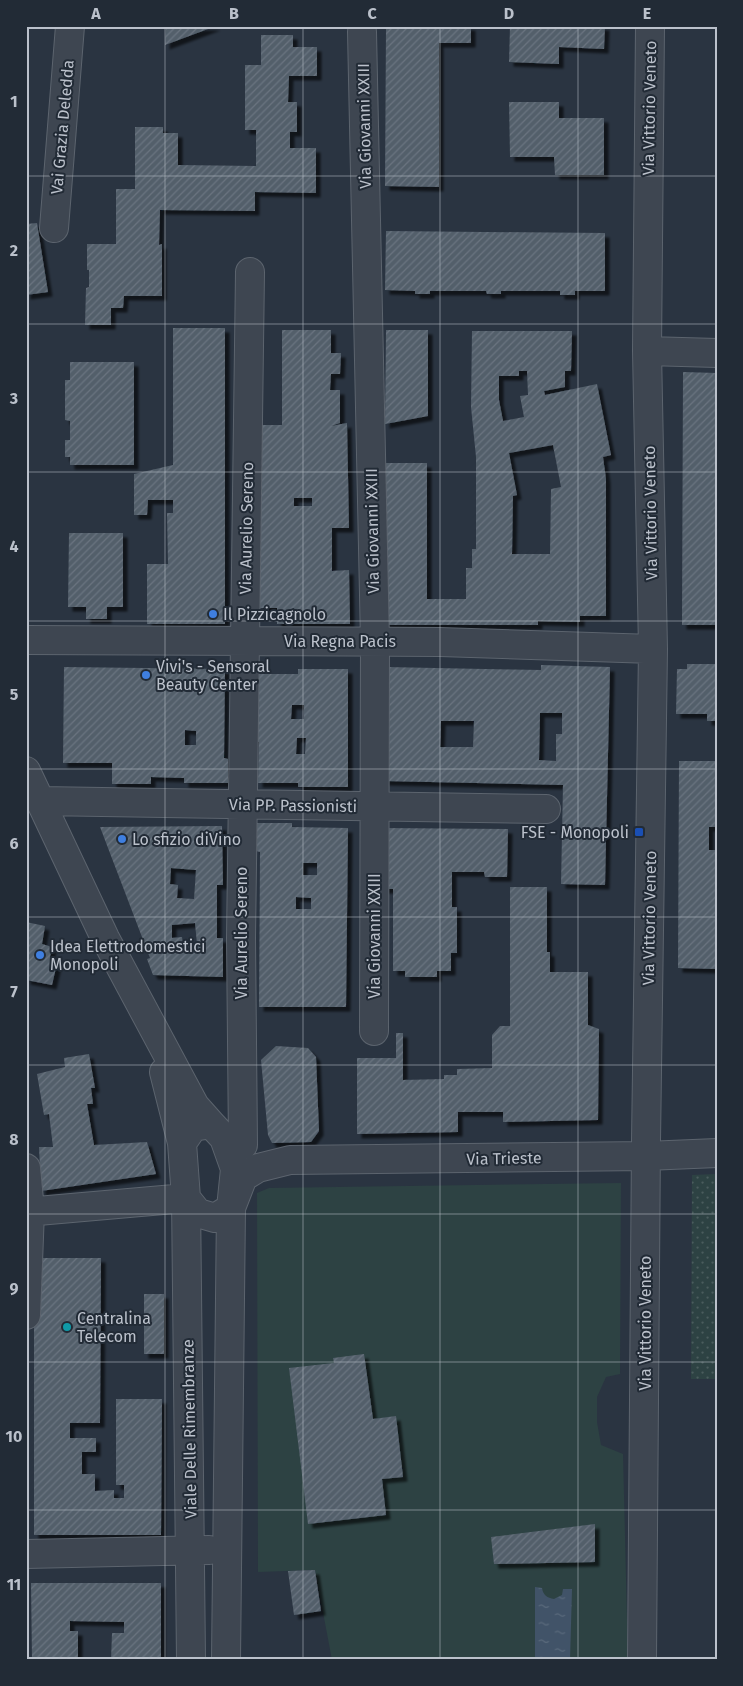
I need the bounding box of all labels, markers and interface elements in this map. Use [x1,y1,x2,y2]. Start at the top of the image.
text: A [90,4,101,23]
text: B [229,4,239,23]
text: C [367,4,377,23]
text: D [504,4,514,23]
text: E [643,4,651,23]
street label: Via Vittorio Veneto [639,40,660,176]
street label: Vai Grazia Deledda [47,59,78,195]
street label: Via Giovanni XXIII [354,63,375,189]
text: 1 [10,92,18,111]
text: 2 [10,241,18,260]
text: 3 [9,389,18,408]
street label: Via Vittorio Veneto [640,445,661,581]
street label: Via Aurelio Sereno [236,462,257,594]
street label: Via Giovanni XXIII [362,468,383,594]
text: 4 [9,537,19,556]
place label: Il Pizzicagnolo [223,605,326,624]
marker: Il Pizzicagnolo [207,608,219,620]
street label: Via Regna Pacis [284,632,396,651]
place label: Vivi's - Sensoral Beauty Center [156,657,270,694]
marker: Vivi's - Sensoral Beauty Center [140,669,152,681]
text: 5 [10,685,19,704]
street label: Via PP. Passionisti [229,795,357,816]
place label: FSE - Monopoli [521,823,629,842]
marker: FSE - Monopoli [633,826,645,838]
place label: Lo sfizio diVino [132,830,241,849]
marker: Lo sfizio diVino [116,833,128,845]
text: 6 [9,834,19,853]
street label: Via Vittorio Veneto [639,850,660,986]
street label: Via Aurelio Sereno [232,867,251,999]
street label: Via Giovanni XXIII [365,873,384,999]
place label: Idea Elettrodomestici Monopoli [50,937,205,974]
marker: Idea Elettrodomestici Monopoli [34,949,46,961]
text: 7 [10,982,18,1001]
text: 8 [9,1130,19,1149]
street label: Via Trieste [466,1148,542,1169]
street label: Via Vittorio Veneto [636,1256,655,1390]
text: 9 [10,1279,19,1298]
place label: Centralina Telecom [77,1309,151,1346]
marker: Centralina Telecom [61,1321,73,1333]
street label: Viale Delle Rimembranze [178,1339,201,1519]
text: 10 [6,1427,22,1446]
text: 11 [7,1575,21,1594]

